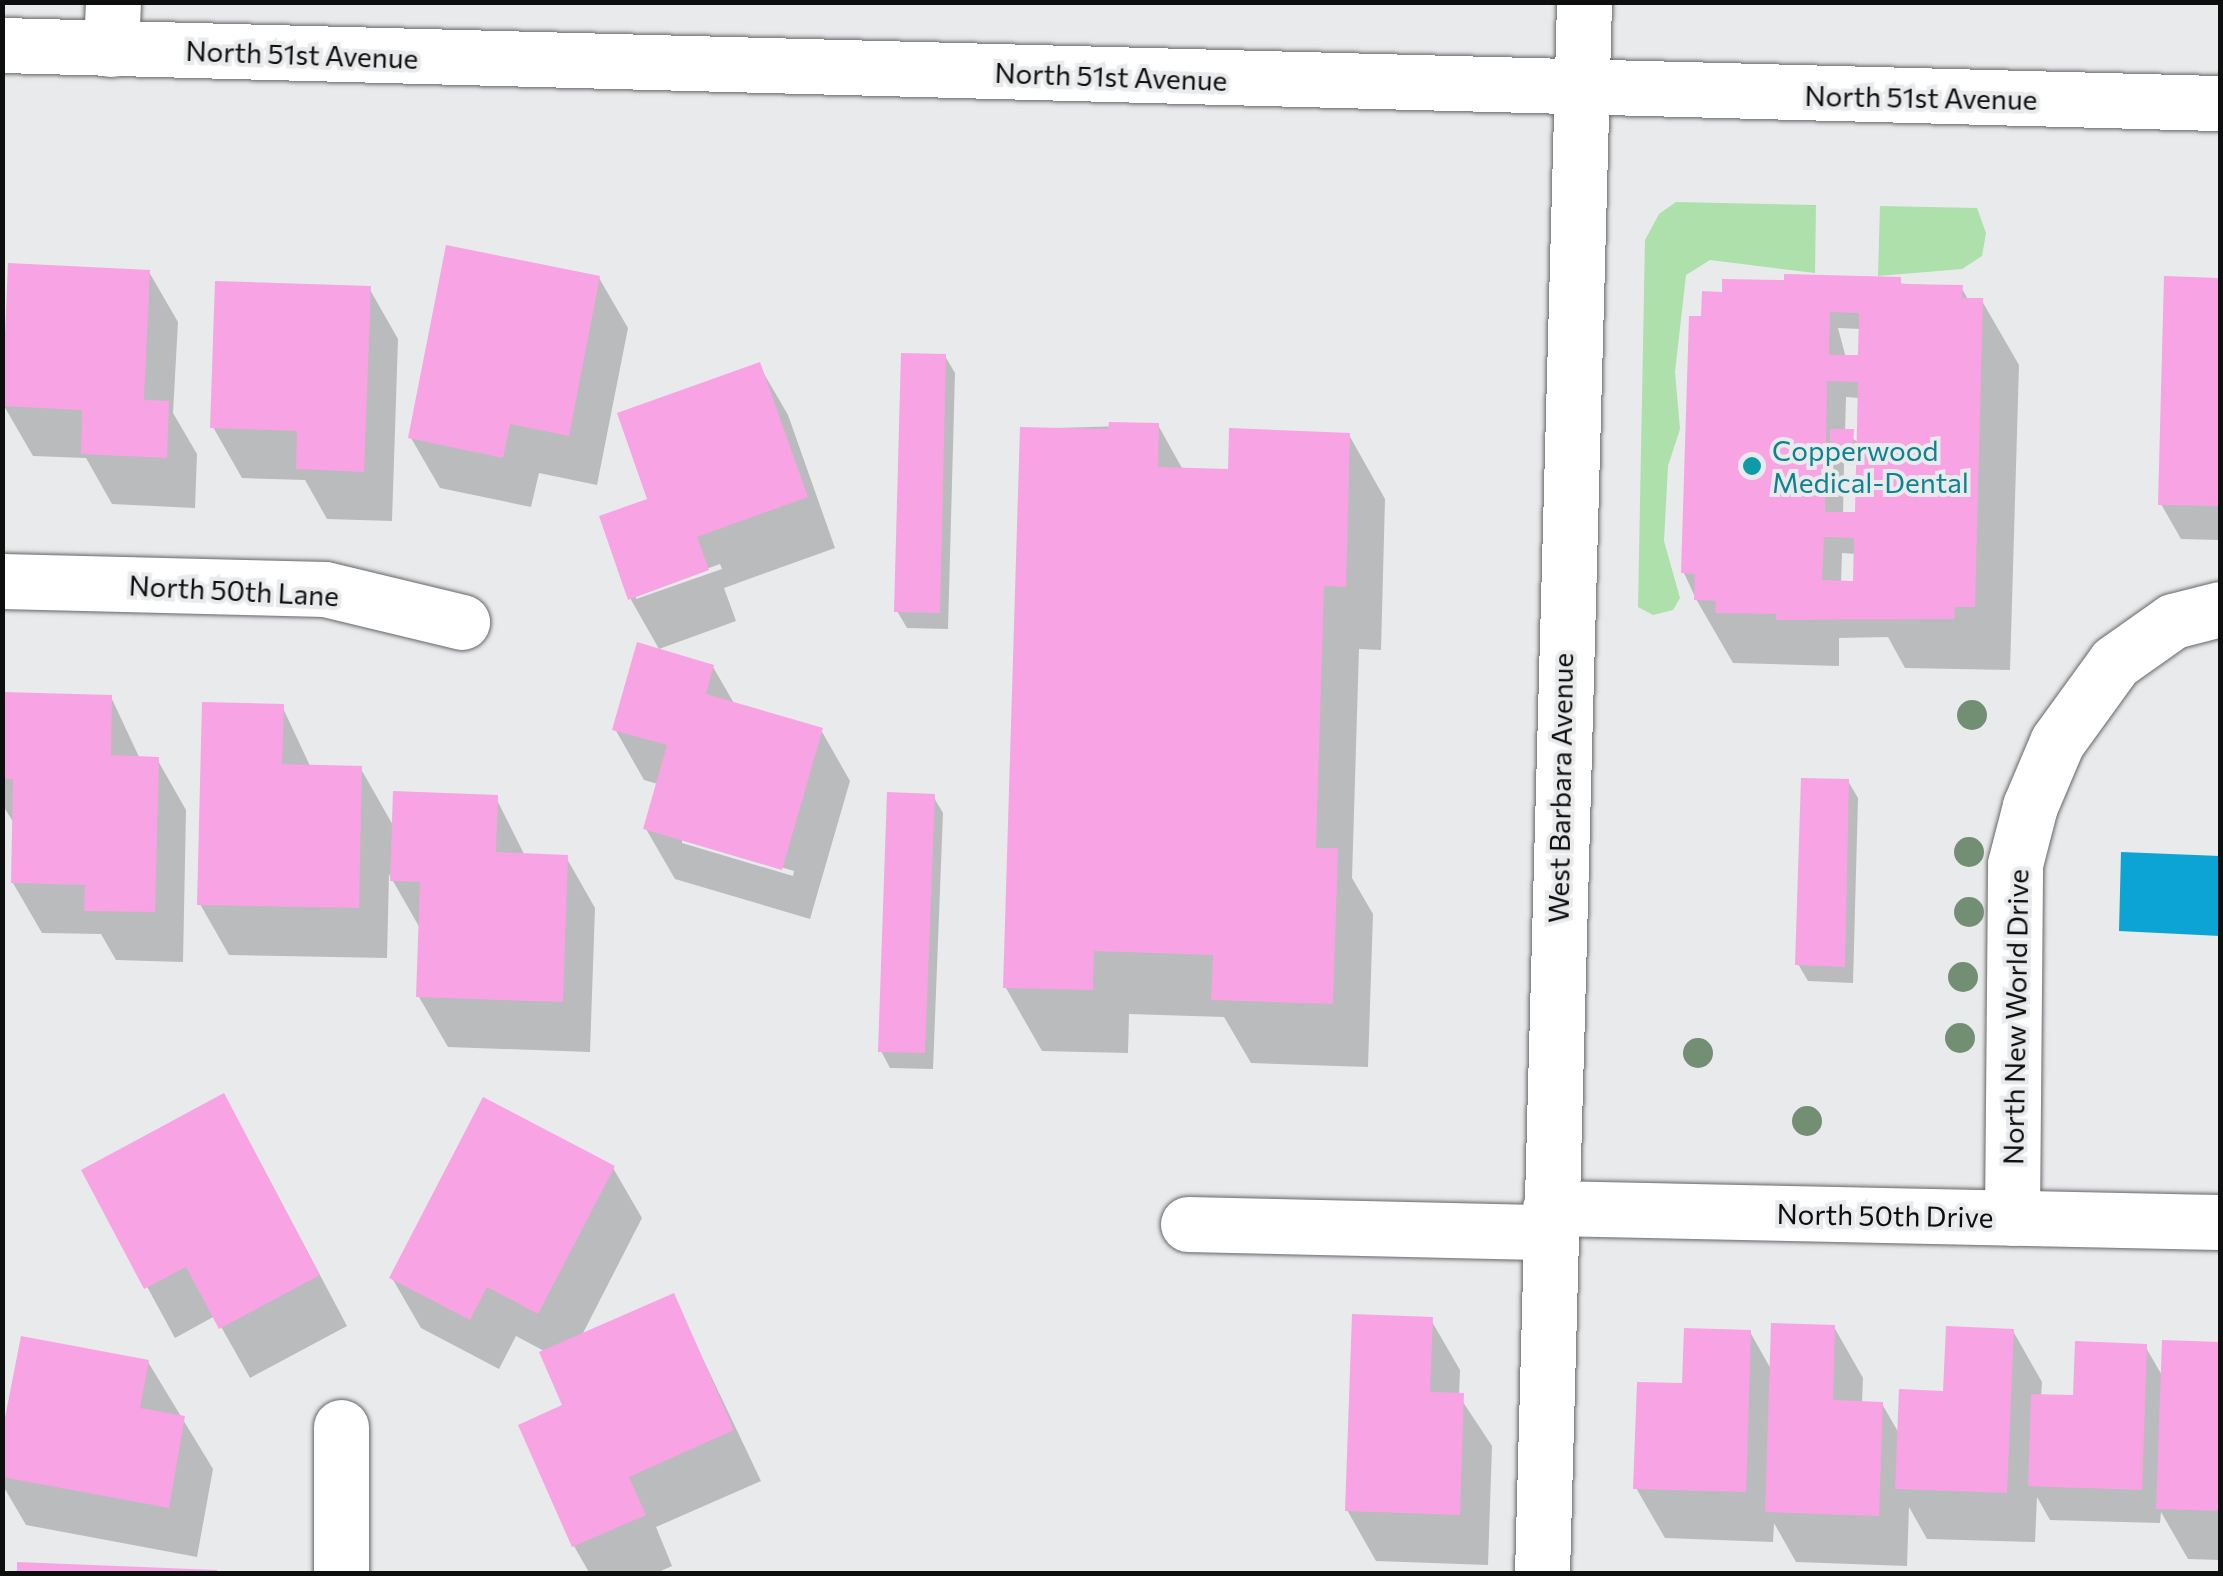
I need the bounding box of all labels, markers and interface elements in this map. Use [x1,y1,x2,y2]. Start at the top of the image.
street label: North 51st Avenue [185,33,419,75]
street label: North 51st Avenue [994,55,1228,97]
street label: North 51st Avenue [1804,78,2038,116]
place label: Copperwood Medical-Dental [1772,433,1969,499]
marker: Copperwood Medical-Dental [1741,455,1763,477]
street label: North 50th Lane [128,568,340,612]
street label: West Barbara Avenue [1541,653,1579,923]
street label: North New World Drive [1996,869,2034,1165]
street label: North 50th Drive [1776,1196,1994,1234]

